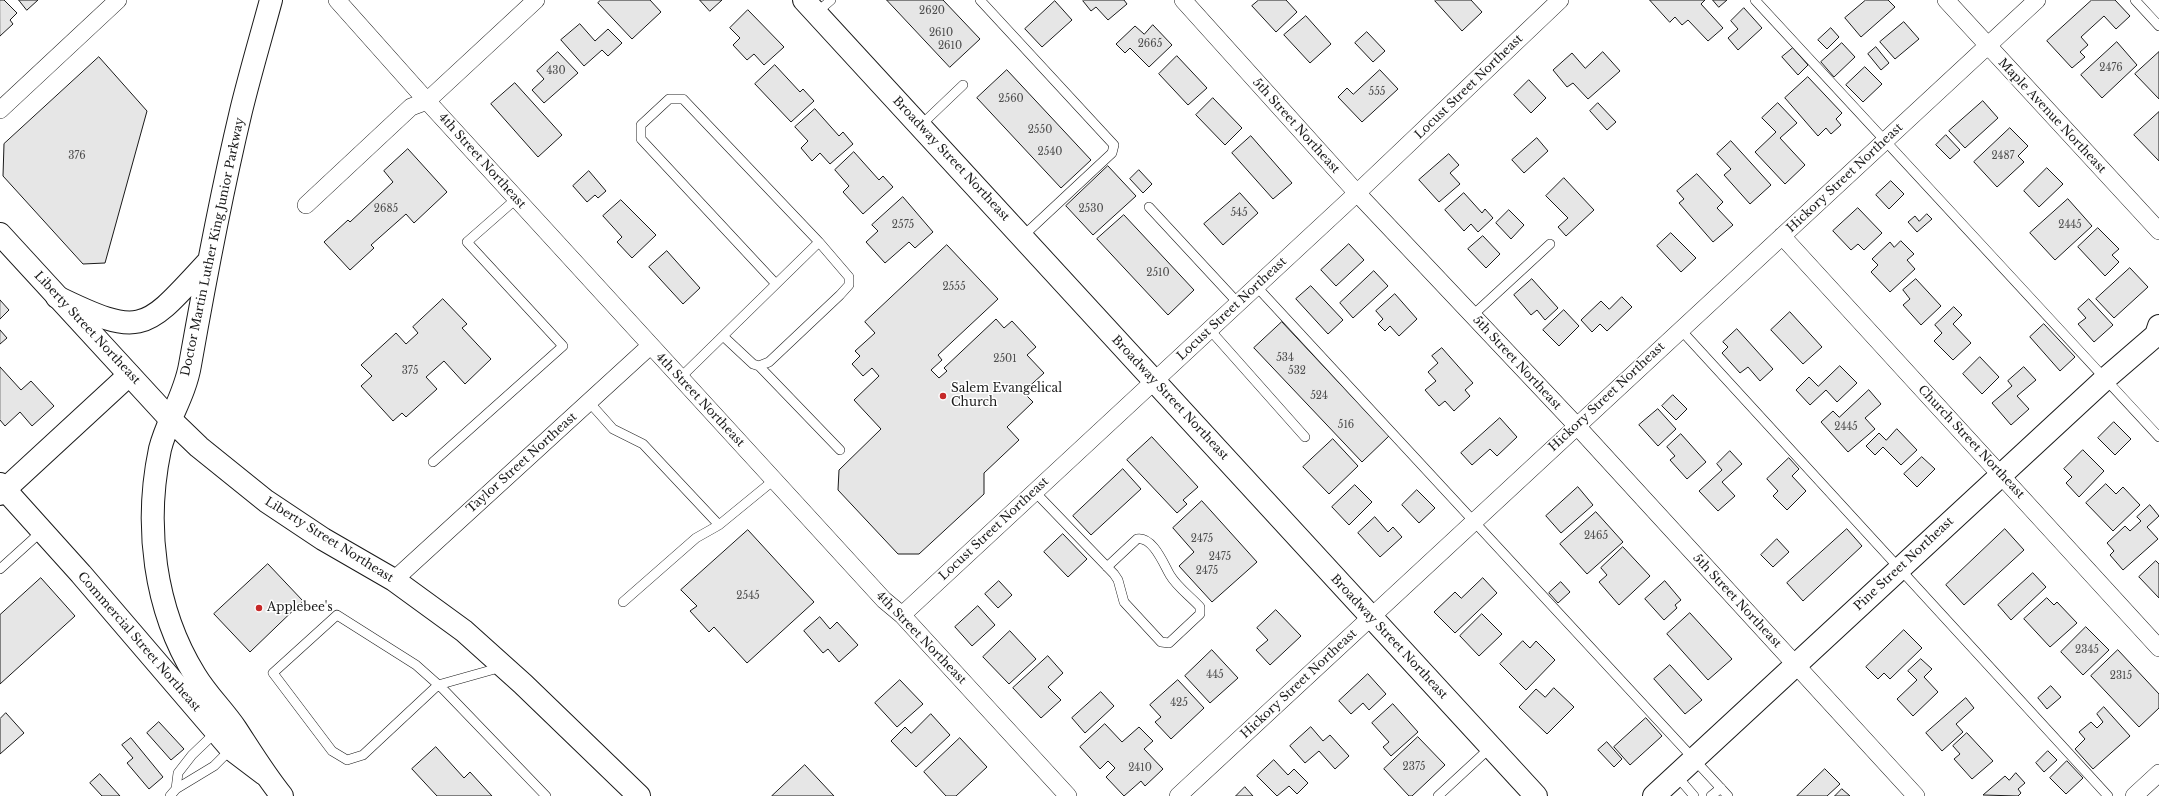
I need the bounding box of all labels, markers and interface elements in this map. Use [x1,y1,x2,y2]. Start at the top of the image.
house number: 2620 [919,5,945,17]
house number: 2610 [929,27,953,39]
street label: Locust Street Northeast [1412,32,1526,142]
house number: 2665 [1138,38,1162,50]
house number: 2610 [938,40,962,52]
street label: Maple Avenue Northeast [1995,56,2109,176]
house number: 2476 [2099,62,2123,74]
house number: 430 [546,65,566,77]
street label: 5th Street Northeast [1250,76,1342,176]
house number: 555 [1368,86,1386,98]
house number: 2560 [998,93,1024,105]
street label: Broadway Street Northeast [890,94,1012,224]
street label: 4th Street Northeast [435,110,529,212]
street label: Doctor Martin Luther King Junior Parkway [179,116,247,378]
street label: Hickory Street Northeast [1784,121,1906,235]
house number: 2550 [1028,124,1052,136]
house number: 2540 [1038,146,1062,158]
house number: 376 [68,150,86,162]
house number: 2487 [1991,150,2015,162]
house number: 2685 [374,203,398,215]
house number: 2530 [1078,203,1104,215]
house number: 545 [1230,207,1248,219]
house number: 2575 [892,219,914,231]
house number: 2445 [2058,219,2082,231]
street label: Locust Street Northeast [1174,255,1290,363]
house number: 2510 [1146,267,1170,279]
street label: Liberty Street Northeast [31,269,143,387]
house number: 2555 [942,281,966,293]
street label: 5th Street Northeast [1470,313,1564,413]
street label: Broadway Street Northeast [1109,333,1231,463]
street label: Hickory Street Northeast [1546,340,1668,454]
street label: 4th Street Northeast [653,350,747,450]
house number: 534 [1276,352,1294,364]
house number: 2501 [993,353,1017,365]
house number: 375 [402,365,418,377]
house number: 532 [1288,365,1306,377]
place label: Salem Evangelical Church [951,382,1062,410]
street label: Church Street Northeast [1915,382,2027,502]
house number: 524 [1310,390,1328,402]
marker: Salem Evangelical Church [938,391,948,401]
street label: Taylor Street Northeast [464,410,580,516]
house number: 516 [1338,419,1354,431]
house number: 2445 [1834,421,1858,433]
street label: Locust Street Northeast [936,475,1052,583]
street label: Liberty Street Northeast [262,494,396,586]
street label: Pine Street Northeast [1851,514,1957,614]
house number: 2465 [1584,530,1608,542]
house number: 2475 [1191,533,1213,545]
house number: 2475 [1209,551,1231,563]
street label: 5th Street Northeast [1690,551,1784,651]
house number: 2475 [1196,565,1218,577]
street label: Commercial Street Northeast [74,569,204,715]
street label: Broadway Street Northeast [1328,572,1450,702]
street label: 4th Street Northeast [873,589,969,687]
house number: 2545 [736,590,760,602]
place label: Applebee's [267,601,333,615]
marker: Applebee's [254,603,264,613]
street label: Hickory Street Northeast [1238,627,1360,741]
house number: 2345 [2075,644,2099,656]
house number: 445 [1206,669,1224,681]
house number: 2315 [2110,670,2132,682]
house number: 425 [1170,697,1188,709]
house number: 2375 [1403,761,1425,773]
house number: 2410 [1128,762,1152,774]

